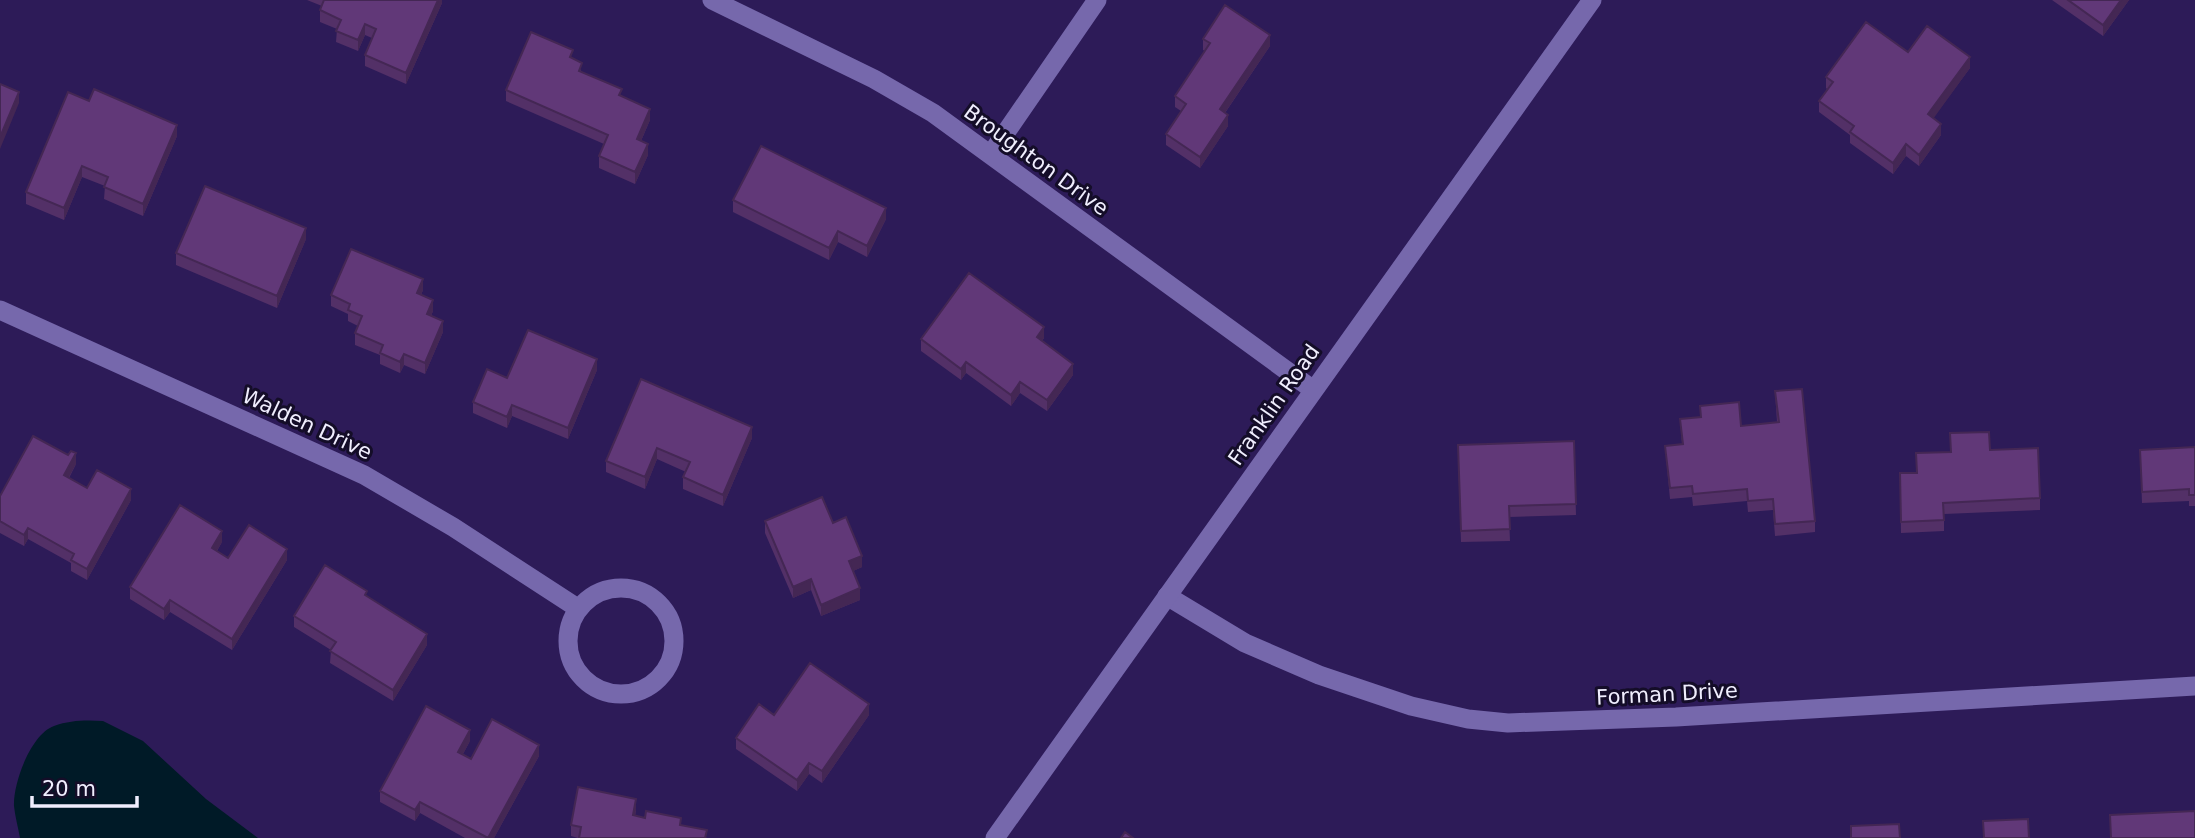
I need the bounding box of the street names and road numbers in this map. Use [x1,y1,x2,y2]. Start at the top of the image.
street label: Broughton Drive [959,100,1113,220]
street label: Franklin Road [1223,340,1325,470]
street label: Walden Drive [238,383,376,465]
street label: Forman Drive [1596,678,1738,710]

